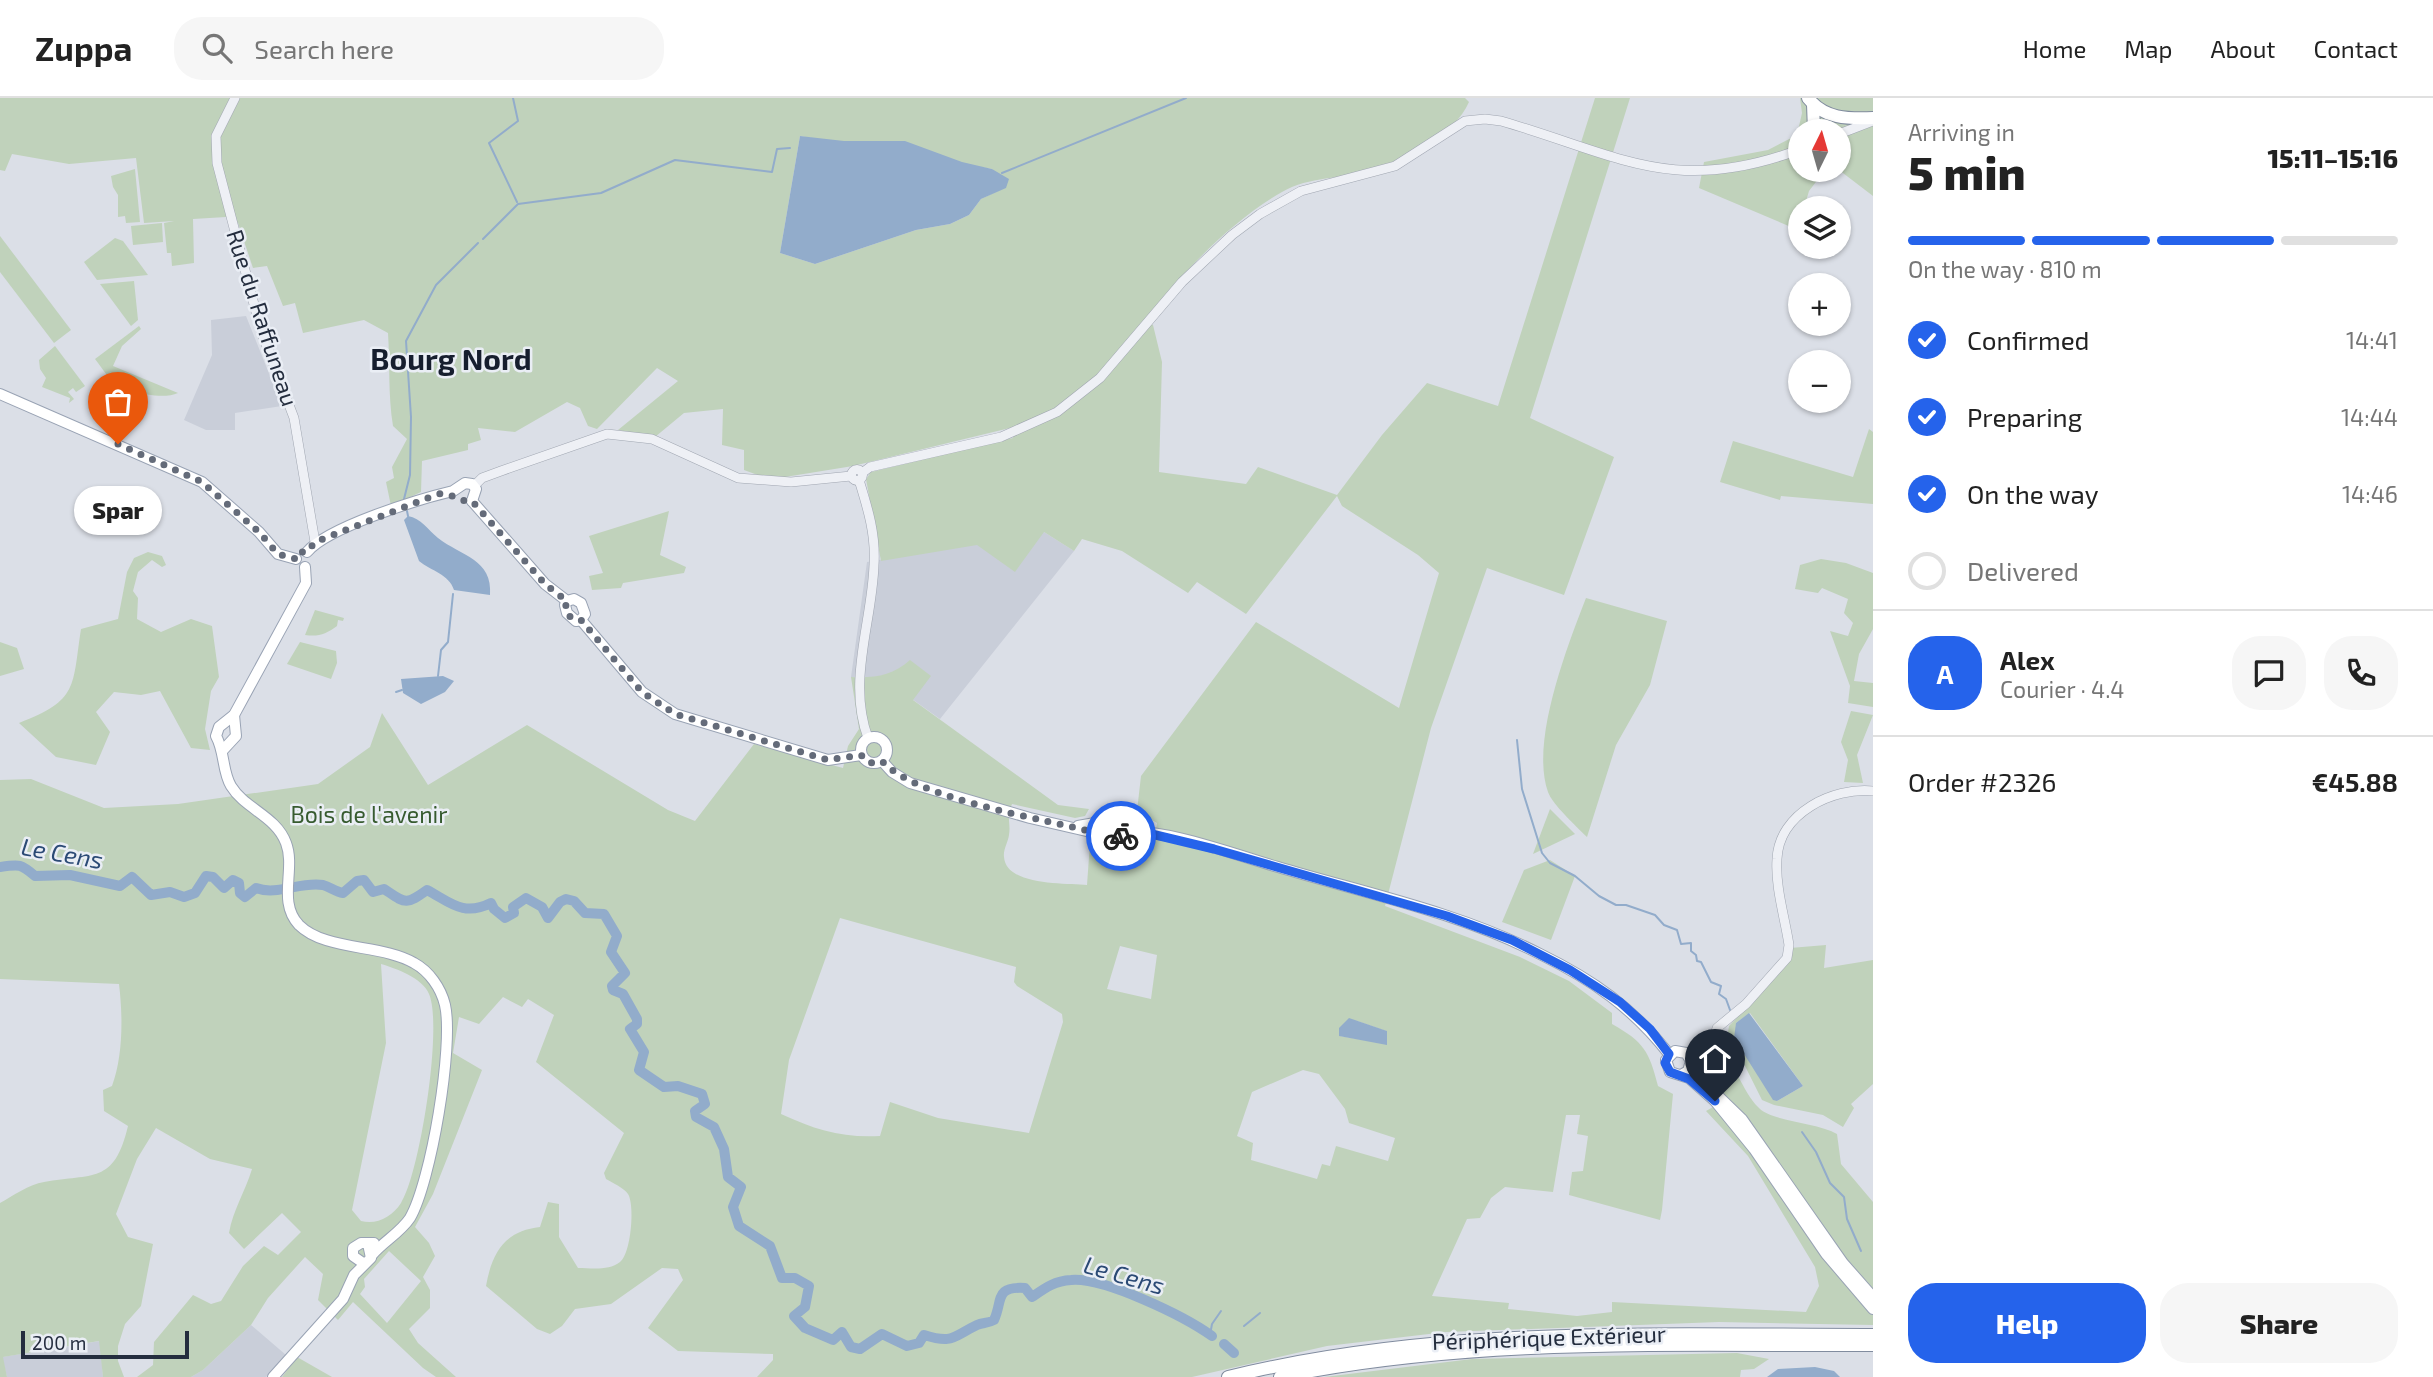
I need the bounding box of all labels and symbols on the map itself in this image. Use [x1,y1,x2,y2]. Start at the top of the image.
north arrow [1788,119,1852,182]
street label: Rue du Raffuneau [221,226,305,410]
district label: Bourg Nord [370,340,532,376]
pin [88,372,148,444]
callout: Spar [74,486,162,535]
park label: Bois de l'avenir [291,800,448,828]
courier [1086,801,1156,871]
water label: Le Cens [19,831,105,874]
pin [1685,1029,1745,1101]
water label: Le Cens [1081,1249,1168,1300]
street label: Périphérique Extérieur [1431,1319,1666,1355]
scale bar [21,1328,189,1360]

